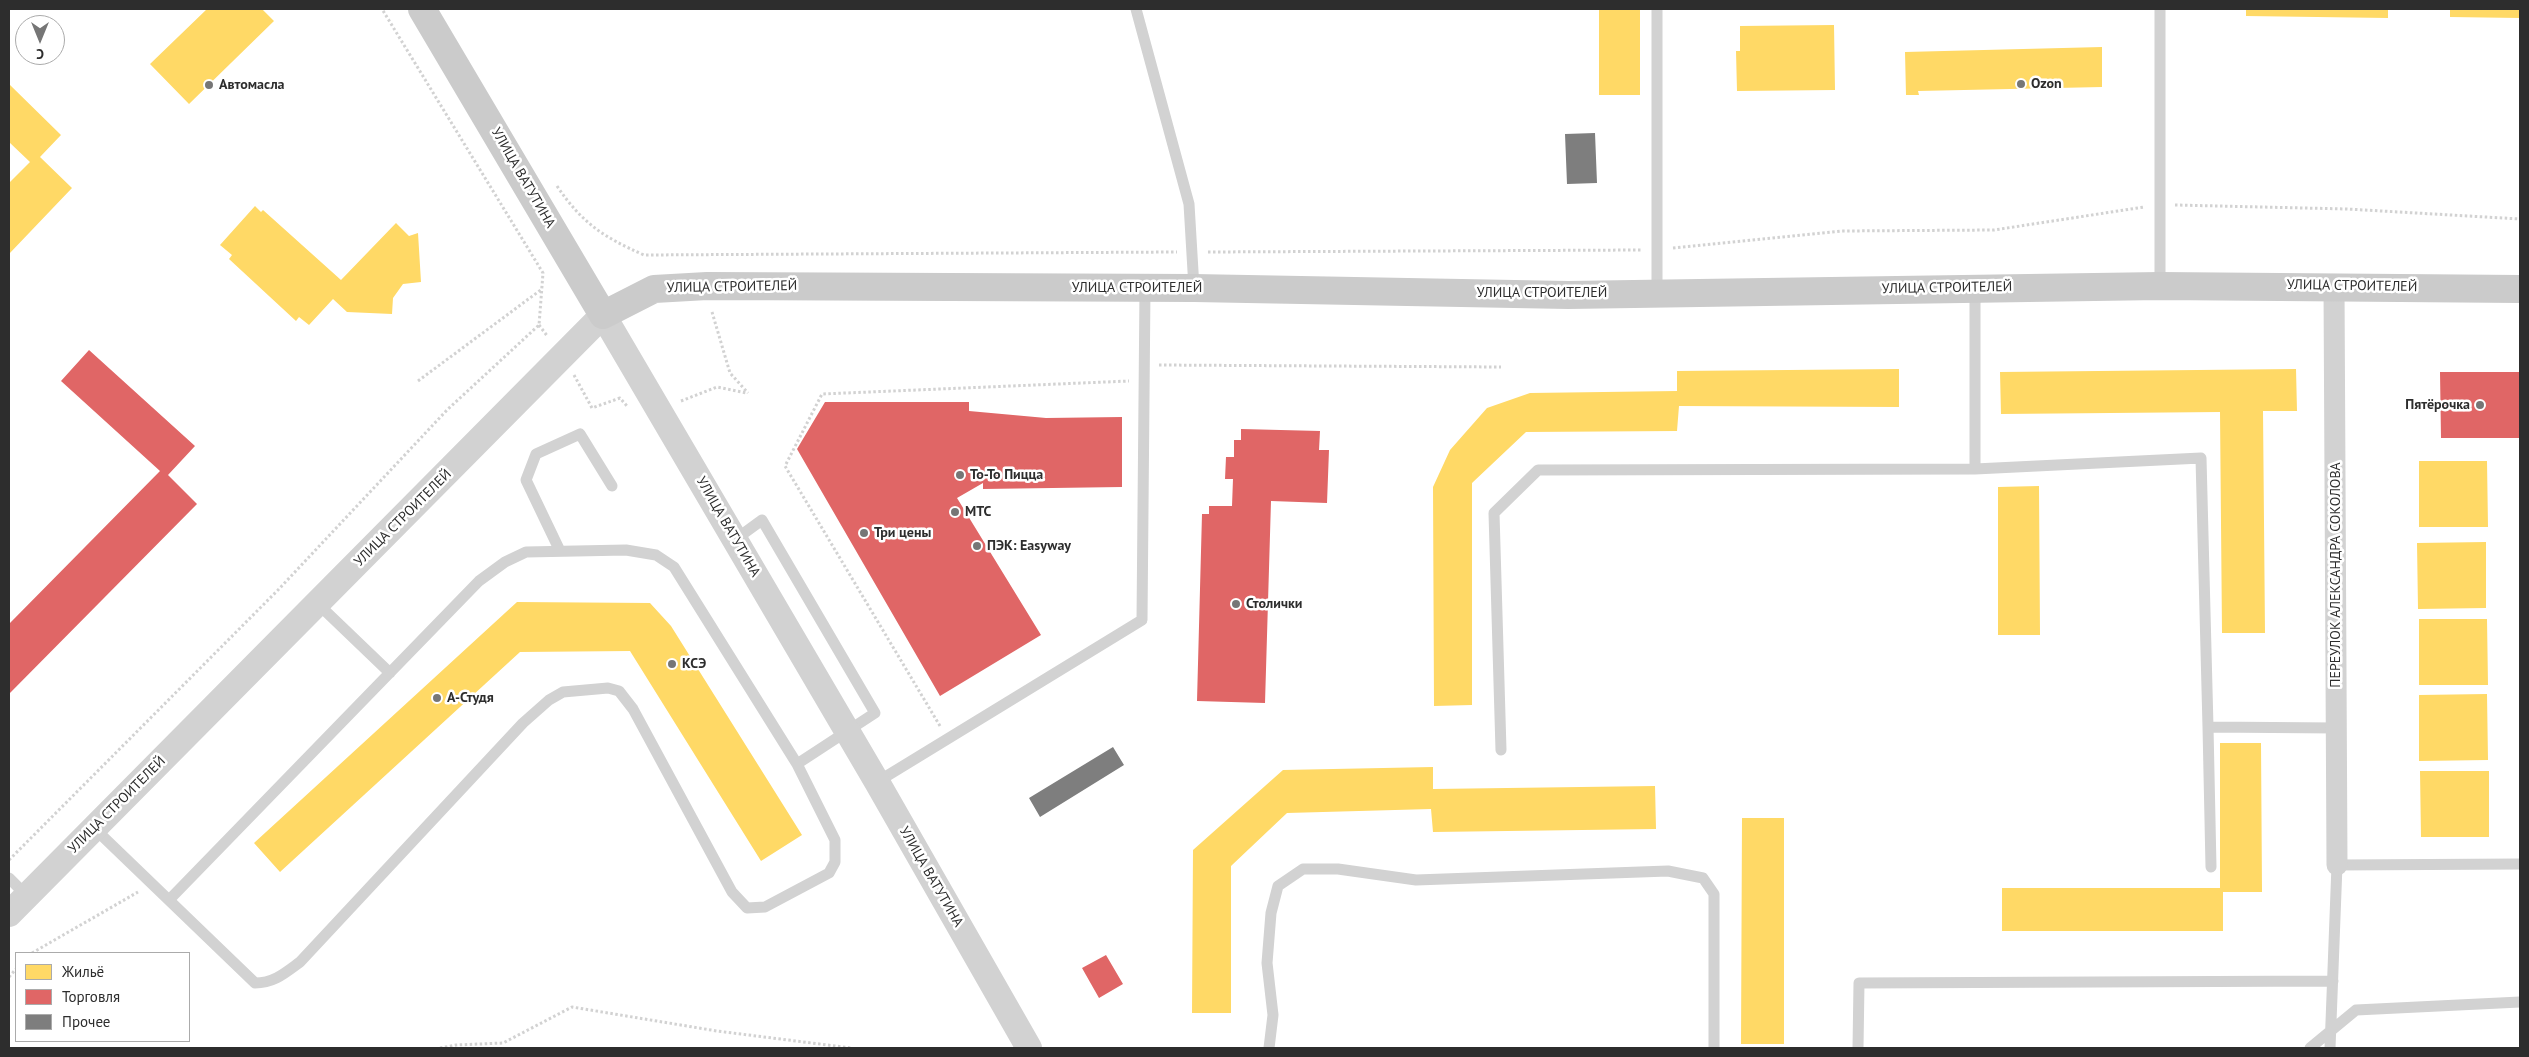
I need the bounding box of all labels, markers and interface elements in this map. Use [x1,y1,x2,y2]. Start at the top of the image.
north arrow [15,15,65,65]
text: С [36,45,44,63]
place label: Ozon [2031,76,2062,92]
place label: Автомасла [219,77,285,93]
marker: Ozon [2015,78,2027,90]
marker: Автомасла [203,79,215,91]
street label: УЛИЦА ВАТУТИНА [487,125,559,231]
street label: УЛИЦА СТРОИТЕЛЕЙ [2287,276,2417,296]
street label: УЛИЦА СТРОИТЕЛЕЙ [667,277,797,297]
street label: УЛИЦА СТРОИТЕЛЕЙ [1882,278,2012,298]
street label: УЛИЦА СТРОИТЕЛЕЙ [1072,280,1202,296]
street label: УЛИЦА СТРОИТЕЛЕЙ [1477,285,1607,301]
place label: Пятёрочка [2405,397,2470,413]
marker: Пятёрочка [2474,399,2486,411]
street label: ПЕРЕУЛОК АЛЕКСАНДРА СОКОЛОВА [2328,462,2344,688]
street label: УЛИЦА СТРОИТЕЛЕЙ [351,466,455,570]
place label: То-То Пицца [970,467,1043,483]
marker: То-То Пицца [954,469,966,481]
street label: УЛИЦА ВАТУТИНА [692,474,764,580]
place label: МТС [965,504,991,520]
marker: МТС [949,506,961,518]
place label: Три цены [874,525,931,541]
marker: Три цены [858,527,870,539]
place label: ПЭК: Easyway [987,538,1071,554]
marker: ПЭК: Easyway [971,540,983,552]
place label: Столички [1246,596,1302,612]
marker: Столички [1230,598,1242,610]
place label: КСЭ [682,656,706,672]
marker: КСЭ [666,658,678,670]
place label: А-Студя [447,690,494,706]
marker: А-Студя [431,692,443,704]
street label: УЛИЦА СТРОИТЕЛЕЙ [65,753,169,857]
street label: УЛИЦА ВАТУТИНА [895,824,967,930]
legend [15,952,190,1042]
text: Жильё [62,962,104,981]
text: Торговля [62,987,120,1006]
text: Прочее [62,1012,110,1031]

